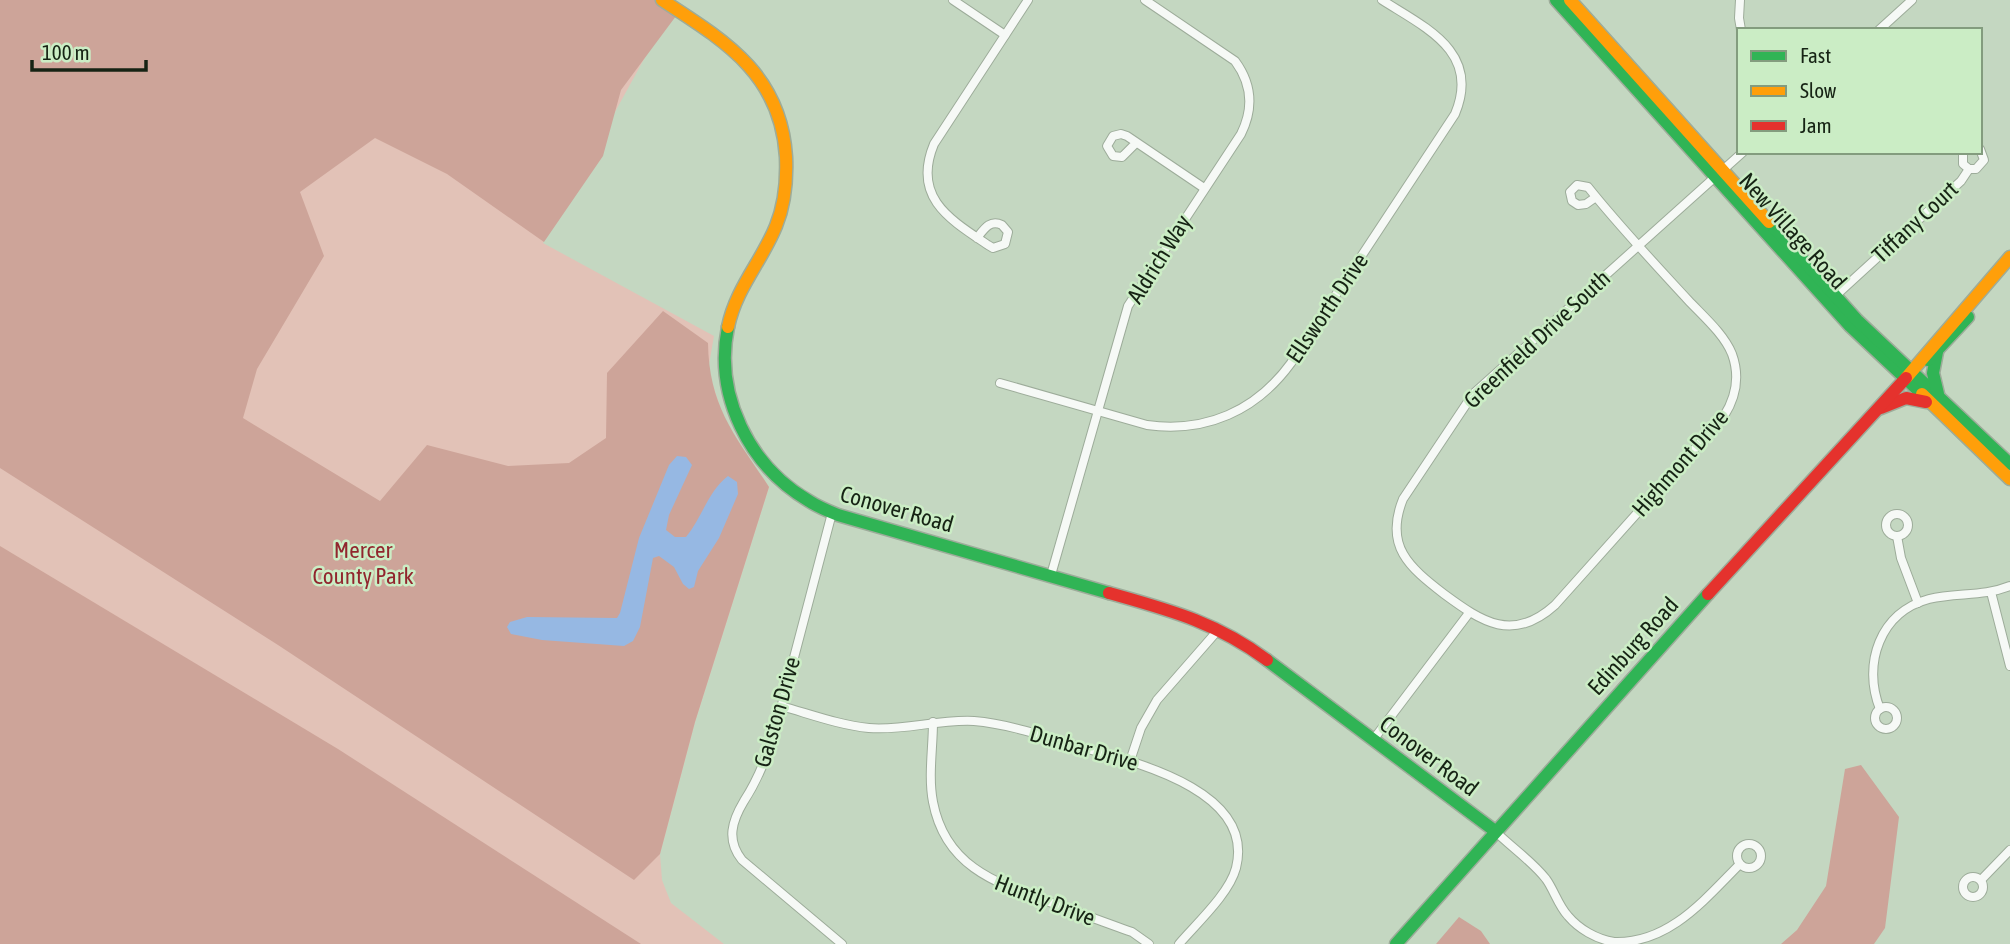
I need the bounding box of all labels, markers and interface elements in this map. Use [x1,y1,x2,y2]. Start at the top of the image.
scale bar [32,28,145,72]
legend [1737,28,1982,154]
text: 100 m [42,40,90,64]
text: Fast [1800,43,1831,67]
text: Slow [1800,78,1837,102]
text: Jam [1800,113,1832,137]
street label: New Village Road [1734,168,1852,294]
street label: Tiffany Court [1867,176,1963,268]
street label: Aldrich Way [1122,210,1196,308]
street label: Ellsworth Drive [1281,248,1373,368]
street label: Greenfield Drive South [1459,265,1615,413]
street label: Highmont Drive [1627,404,1733,522]
street label: Conover Road [837,480,957,538]
park label: Mercer County Park [312,537,414,589]
street label: Edinburg Road [1582,592,1684,700]
street label: Galston Drive [749,654,805,770]
street label: Conover Road [1375,711,1483,801]
street label: Dunbar Drive [1027,720,1141,776]
street label: Huntly Drive [991,869,1099,931]

